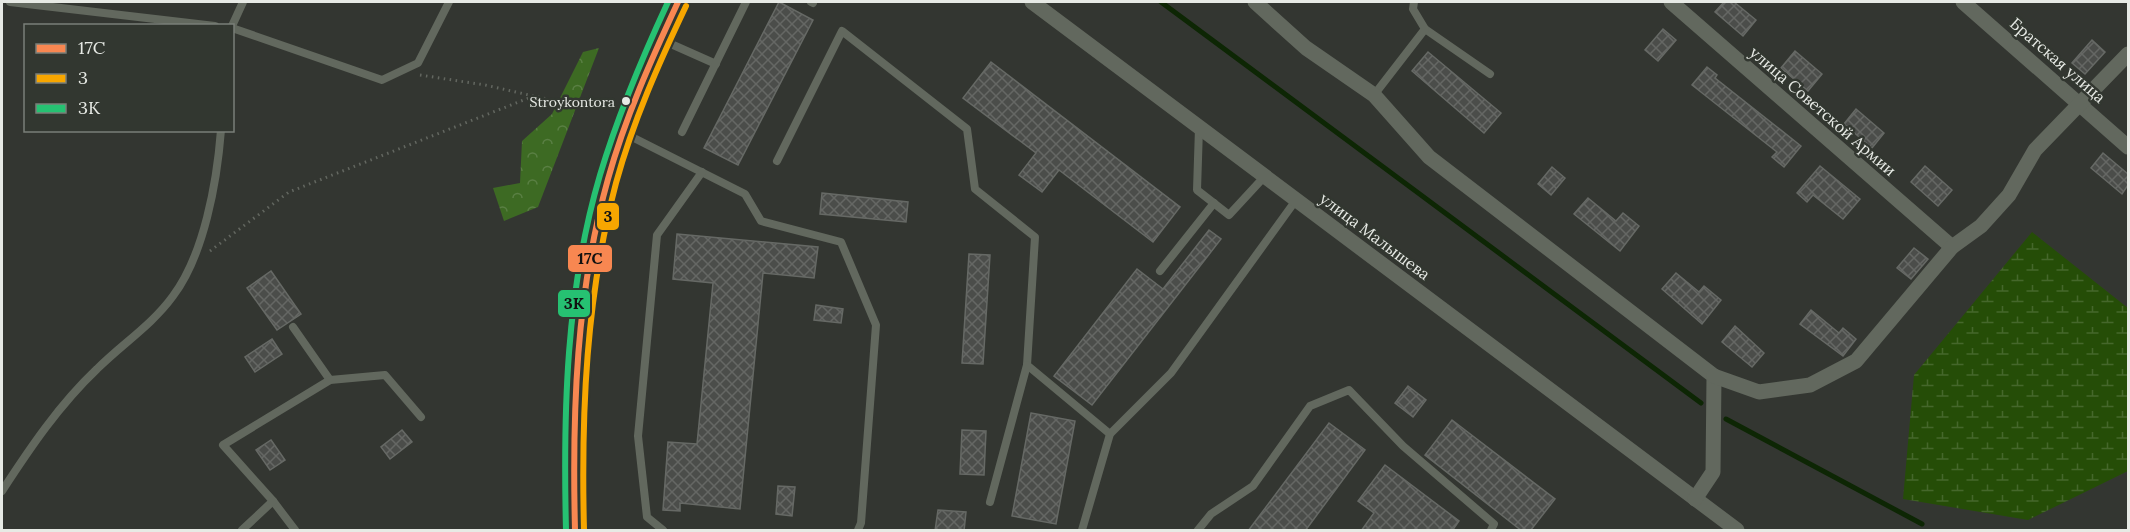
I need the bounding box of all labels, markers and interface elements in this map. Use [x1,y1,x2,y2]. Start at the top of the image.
street label: Братская улица [2006,13,2110,107]
legend [24,24,234,132]
text: 17С [78,36,106,59]
street label: улица Советской Армии [1746,42,1900,180]
text: 3 [78,66,88,89]
place label: Stroykontora [530,93,615,111]
marker: Stroykontora [620,95,632,107]
text: 3К [78,96,101,119]
street label: улица Малышева [1316,188,1434,284]
line badge: 3 [596,202,620,231]
text: 3 [604,206,613,226]
line badge: 17С [567,244,613,273]
text: 17С [577,248,603,268]
line badge: 3К [557,289,591,318]
text: 3К [564,293,585,313]

